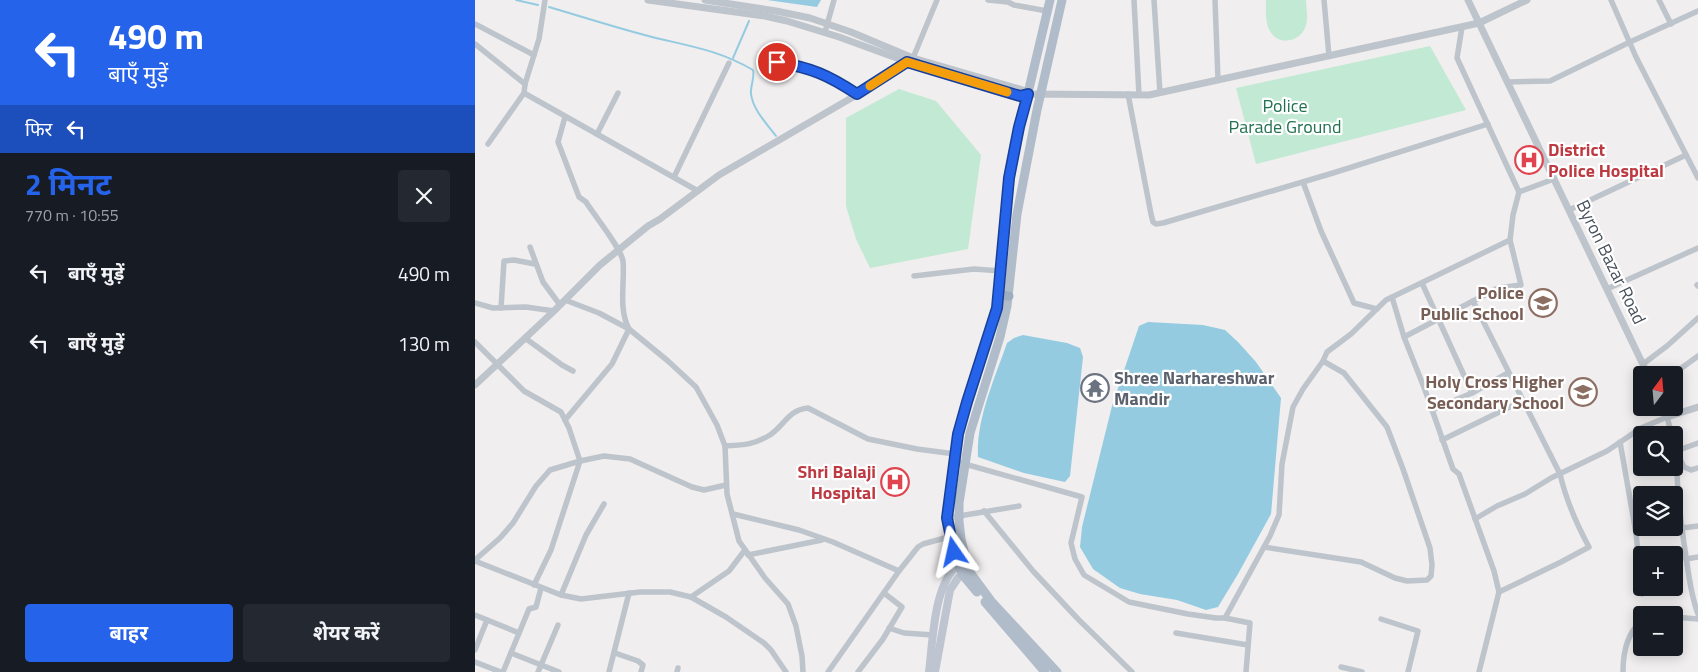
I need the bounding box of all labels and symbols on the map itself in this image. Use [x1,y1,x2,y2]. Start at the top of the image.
pin [756,41,798,83]
park label: Police Parade Ground [1229,92,1341,140]
place label: District Police Hospital [1548,136,1664,184]
hospital icon: District Police Hospital [1514,145,1544,175]
street label: Byron Bazar Road [1570,195,1653,329]
place label: Police Public School [1420,279,1524,327]
school or university icon: Police Public School [1528,288,1558,318]
place label: Shree Narhareshwar Mandir [1114,364,1275,412]
north arrow [1633,366,1683,416]
place label: Holy Cross Higher Secondary School [1425,368,1564,416]
temple icon: Shree Narhareshwar Mandir [1080,373,1110,403]
school or university icon: Holy Cross Higher Secondary School [1568,377,1598,407]
place label: Shri Balaji Hospital [797,458,876,506]
hospital icon: Shri Balaji Hospital [880,467,910,497]
position arrow [927,525,979,577]

